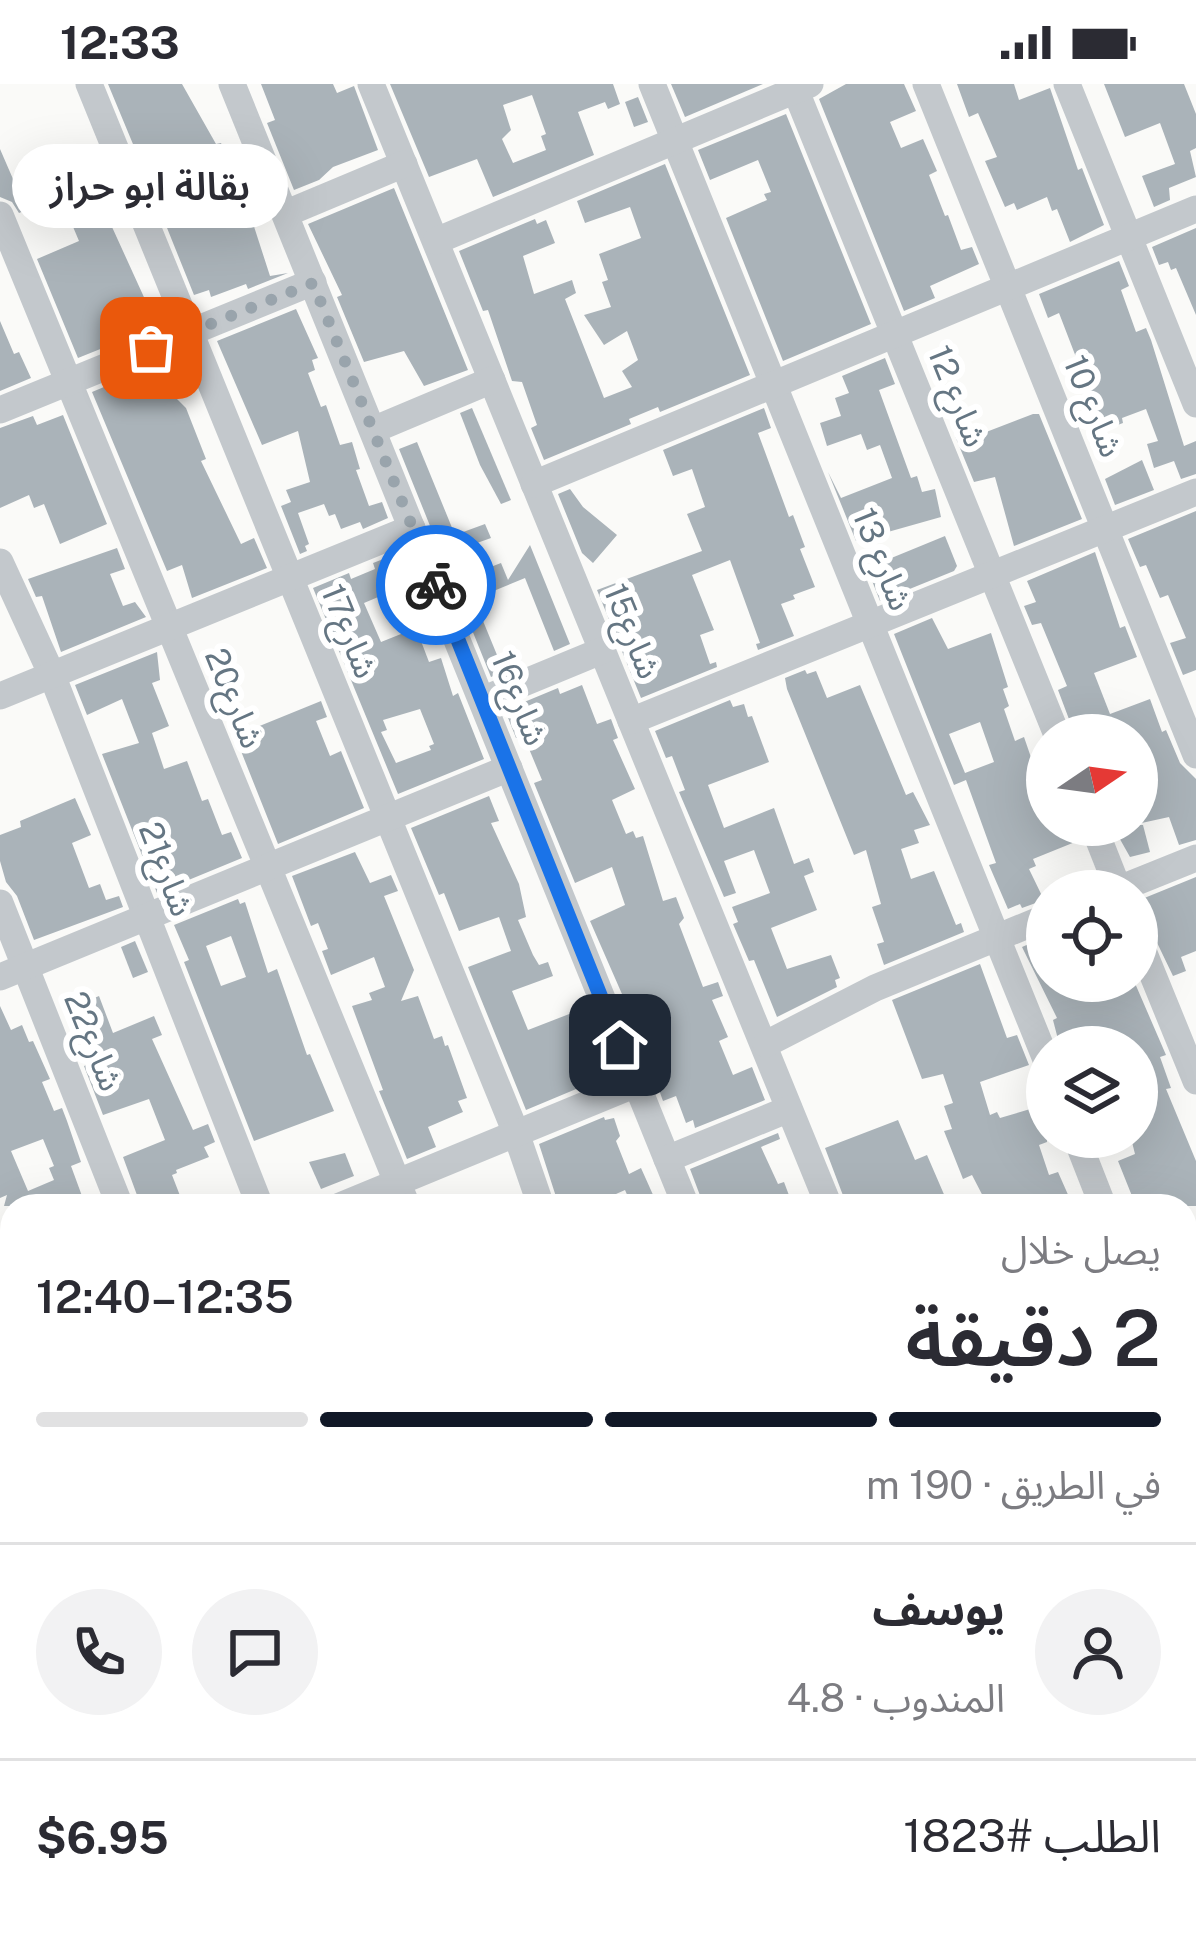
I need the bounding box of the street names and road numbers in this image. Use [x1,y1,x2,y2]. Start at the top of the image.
street label: شارع 12 [915,340,995,454]
street label: شارع 10 [1051,350,1131,464]
street label: شارع 13 [840,502,921,618]
street label: شارع15 [591,578,669,686]
street label: شارع17 [309,579,386,686]
street label: شارع20 [192,643,272,756]
street label: شارع16 [478,645,556,753]
street label: شارع21 [126,817,202,923]
street label: شارع22 [51,986,131,1098]

